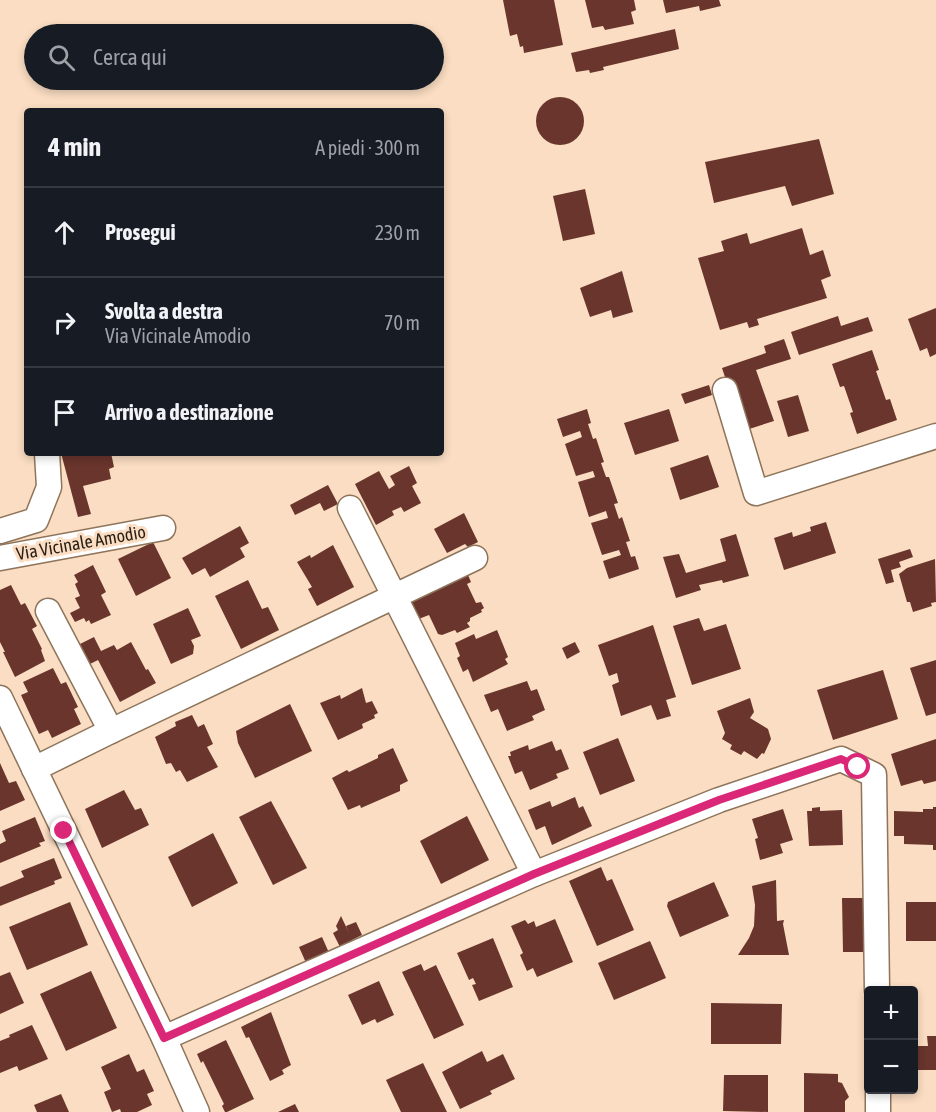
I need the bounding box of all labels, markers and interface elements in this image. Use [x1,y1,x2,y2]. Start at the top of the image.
search box [24,24,444,90]
icon: search [45,41,78,74]
text: Cerca qui [93,44,167,70]
text: 4 min [48,132,101,162]
text: A piedi · 300 m [315,136,420,159]
icon: ahead [48,216,81,249]
text: Prosegui [105,219,176,245]
text: 230 m [375,221,420,244]
text: Svolta a destra [105,298,223,324]
icon: right [48,306,81,339]
text: 70 m [384,311,420,334]
text: Via Vicinale Amodio [105,324,251,347]
icon: arrive [48,396,81,429]
text: Arrivo a destinazione [105,399,274,425]
street label: Via Vicinale Amodio [14,521,147,564]
route start [844,753,870,779]
route end [50,817,76,843]
map controls [864,986,918,1094]
button: + [864,986,918,1040]
button: − [864,1040,918,1094]

